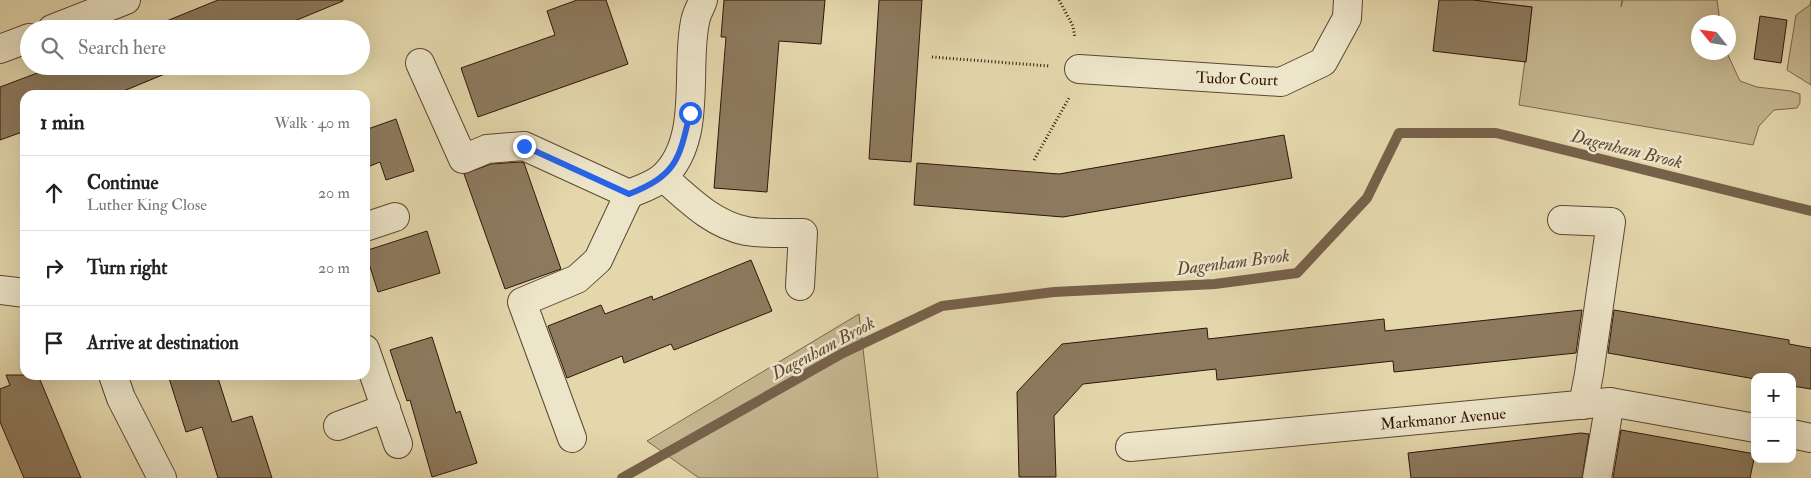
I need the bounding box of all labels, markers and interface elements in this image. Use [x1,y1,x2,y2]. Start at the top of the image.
north arrow [1691,15,1736,60]
search box [20,20,370,75]
icon: search [38,34,66,62]
text: Search here [78,36,166,60]
street label: Tudor Court [1196,68,1278,90]
route start [679,102,702,125]
text: 1 min [40,109,85,136]
text: Walk · 40 m [274,113,350,133]
water label: Dagenham Brook [1568,124,1685,174]
route end [513,135,536,158]
text: Continue [87,171,158,195]
icon: ahead [40,179,68,207]
text: 20 m [318,183,350,203]
text: Luther King Close [87,195,207,215]
water label: Dagenham Brook [1174,244,1291,281]
icon: right [40,254,68,282]
text: Turn right [87,256,167,280]
text: 20 m [318,258,350,278]
water label: Dagenham Brook [767,312,879,386]
icon: arrive [40,329,68,357]
text: Arrive at destination [87,331,239,355]
map controls [1751,373,1796,463]
button: + [1751,373,1796,418]
street label: Markmanor Avenue [1379,404,1507,434]
button: − [1751,418,1796,463]

